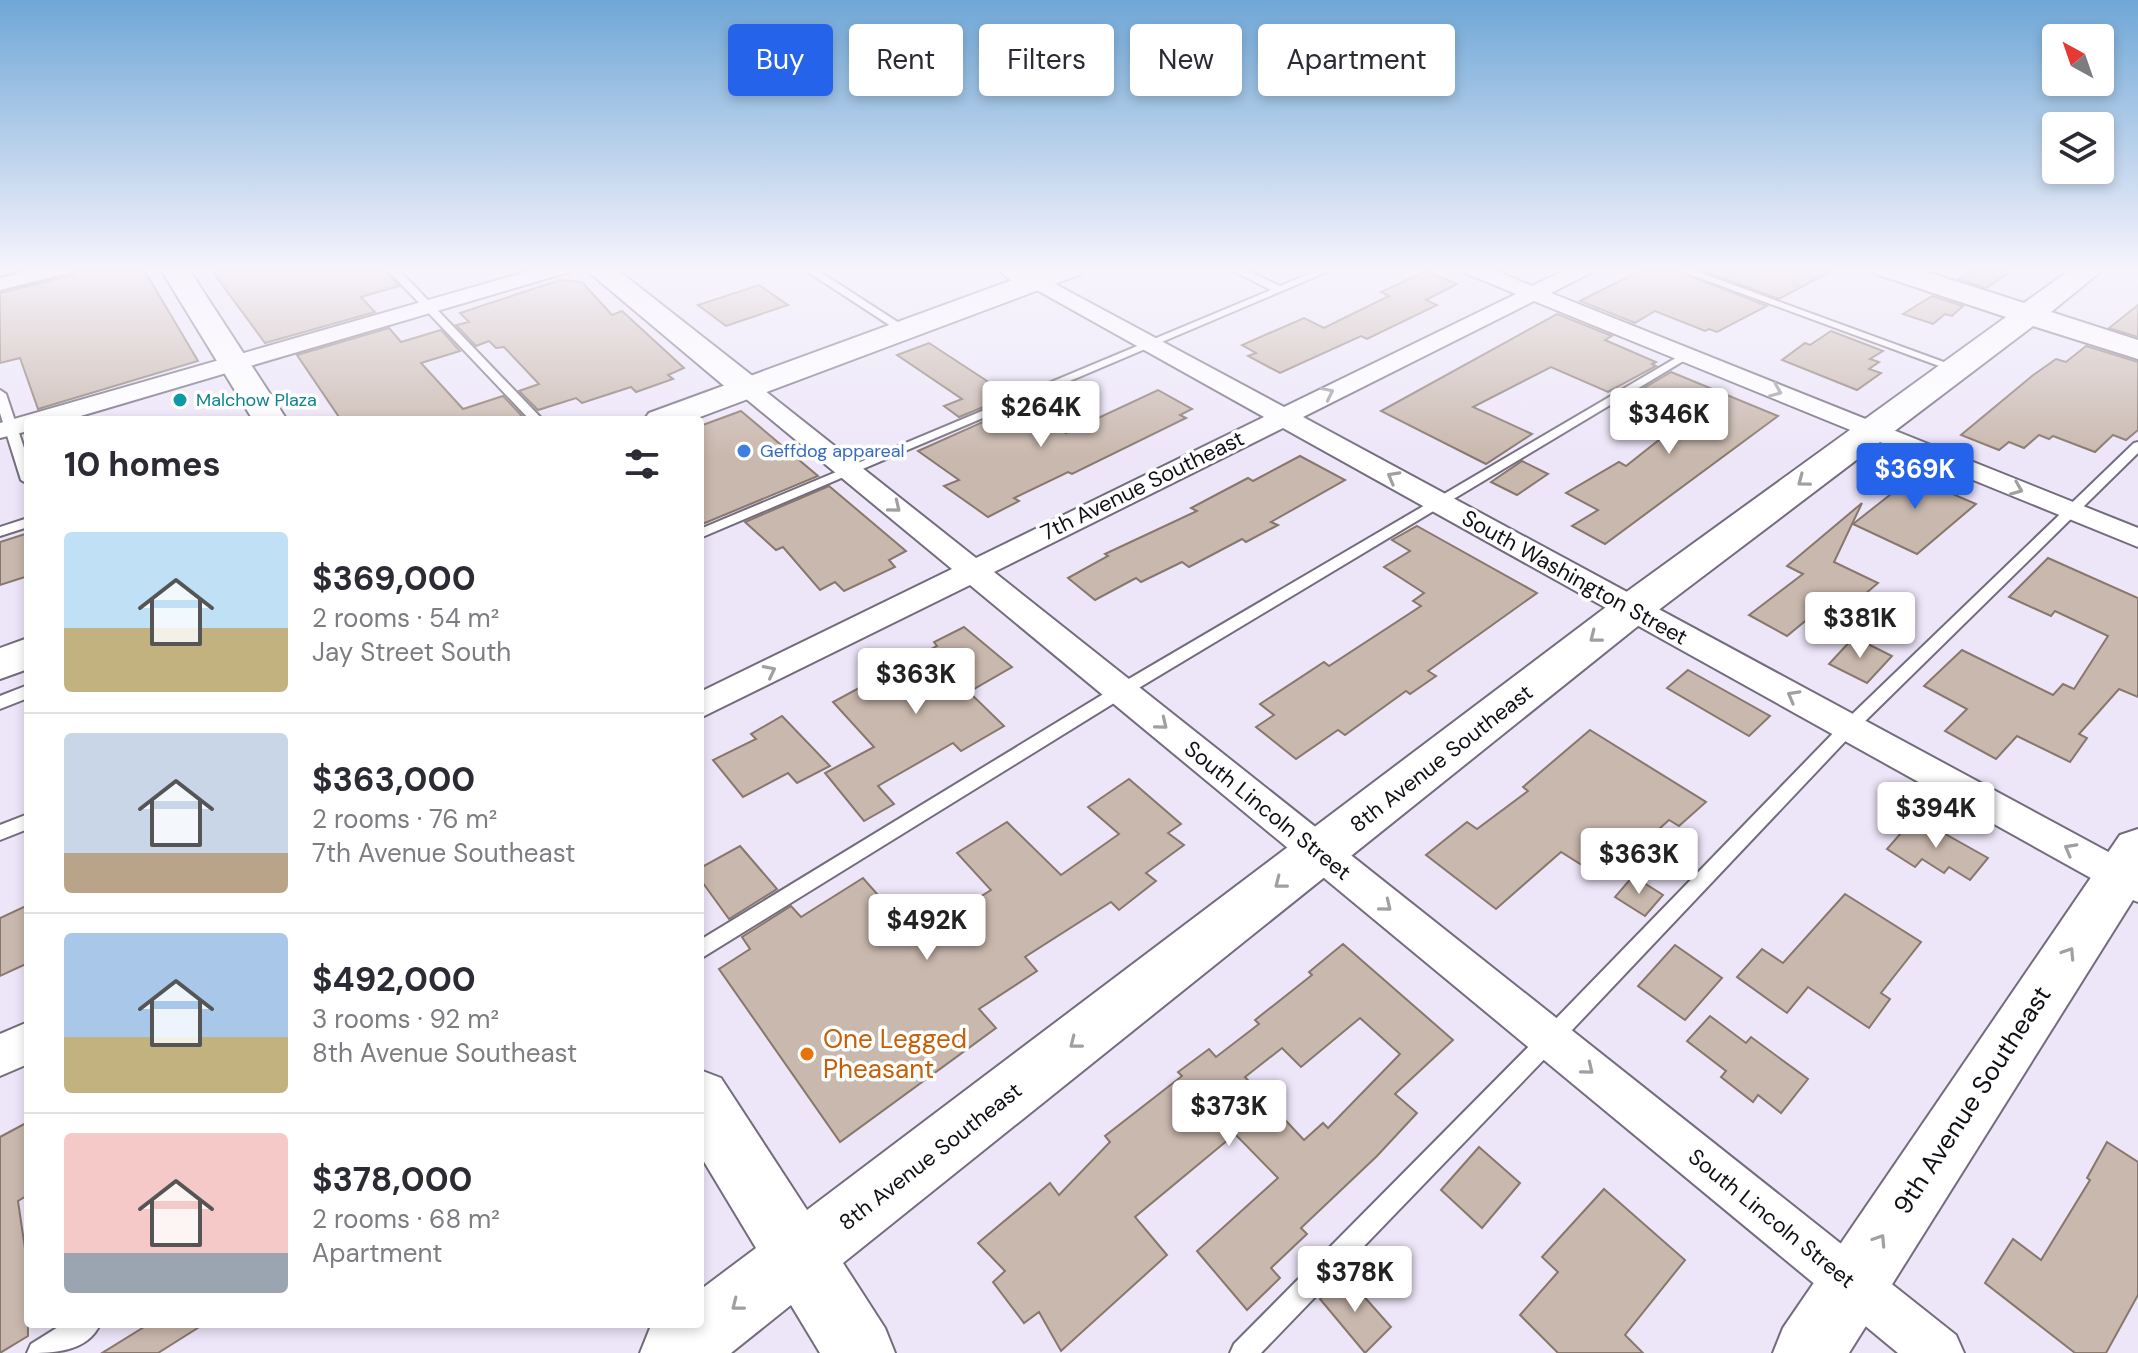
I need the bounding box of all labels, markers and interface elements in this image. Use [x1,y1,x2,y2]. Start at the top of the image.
chip: Buy [728,24,833,96]
chip: Rent [849,24,963,96]
chip: Filters [979,24,1114,96]
chip: New [1130,24,1242,96]
chip: Apartment [1258,24,1455,96]
north arrow [2042,24,2114,96]
map controls [2042,24,2114,184]
button: layers [2042,112,2114,184]
pin: $264K [985,381,1097,449]
one-way arrow [1768,382,1782,398]
one-way arrow [1320,387,1335,403]
place label: Malchow Plaza [196,388,317,412]
pin: $346K [1613,388,1725,456]
text: $264K [1000,390,1082,424]
marker: Malchow Plaza [171,391,189,409]
text: $346K [1628,397,1710,431]
street label: 7th Avenue Southeast [1036,424,1249,547]
place label: Geffdog appareal [760,439,905,463]
text: 10 homes [64,442,221,487]
icon: filters [620,442,664,486]
marker: Geffdog appareal [735,442,753,460]
pin: $369K [1859,443,1971,511]
text: $369K [1875,452,1955,486]
one-way arrow [1387,471,1402,487]
one-way arrow [1797,471,1812,485]
one-way arrow [2009,479,2023,496]
one-way arrow [886,498,901,512]
street label: South Washington Street [1457,503,1693,652]
text: $369,000 [312,556,476,601]
icon: home [128,564,224,660]
pin: $381K [1804,592,1916,660]
text: 2 rooms · 54 m² [312,601,499,635]
text: $381K [1823,601,1897,635]
one-way arrow [1589,628,1604,642]
text: Jay Street South [312,635,511,669]
pin: $363K [860,648,972,716]
text: $363K [876,657,956,691]
one-way arrow [761,665,776,681]
street label: 8th Avenue Southeast [1344,678,1539,839]
one-way arrow [1787,690,1802,706]
one-way arrow [1153,714,1167,729]
street label: South Lincoln Street [1178,734,1357,887]
text: $363,000 [312,757,475,802]
icon: home [128,765,224,861]
pin: $394K [1880,782,1992,850]
text: $394K [1895,791,1977,825]
text: 2 rooms · 76 m² [312,802,497,836]
pin: $363K [1583,828,1695,896]
text: 7th Avenue Southeast [312,836,575,870]
text: $363K [1599,837,1679,871]
one-way arrow [2064,843,2078,859]
one-way arrow [1275,873,1289,888]
pin: $492K [871,894,983,962]
one-way arrow [1377,896,1391,911]
text: $492K [887,903,967,937]
one-way arrow [2059,947,2074,961]
text: $492,000 [312,957,476,1002]
icon: home [128,965,224,1061]
street label: 9th Avenue Southeast [1885,979,2059,1221]
text: 3 rooms · 92 m² [312,1002,499,1036]
place label: One Legged Pheasant [823,1022,967,1086]
one-way arrow [1070,1033,1084,1048]
text: 8th Avenue Southeast [312,1036,577,1070]
marker: One Legged Pheasant [798,1045,816,1063]
one-way arrow [1579,1060,1594,1074]
street label: 8th Avenue Southeast [833,1076,1028,1237]
pin: $373K [1173,1080,1285,1148]
text: $373K [1190,1089,1268,1123]
street label: South Lincoln Street [1682,1142,1861,1295]
text: $378,000 [312,1157,473,1202]
icon: home [128,1165,224,1261]
text: 2 rooms · 68 m² [312,1202,500,1236]
one-way arrow [1871,1235,1886,1249]
text: Apartment [312,1236,443,1270]
pin: $378K [1299,1246,1411,1314]
text: $378K [1316,1255,1394,1289]
one-way arrow [731,1296,746,1310]

